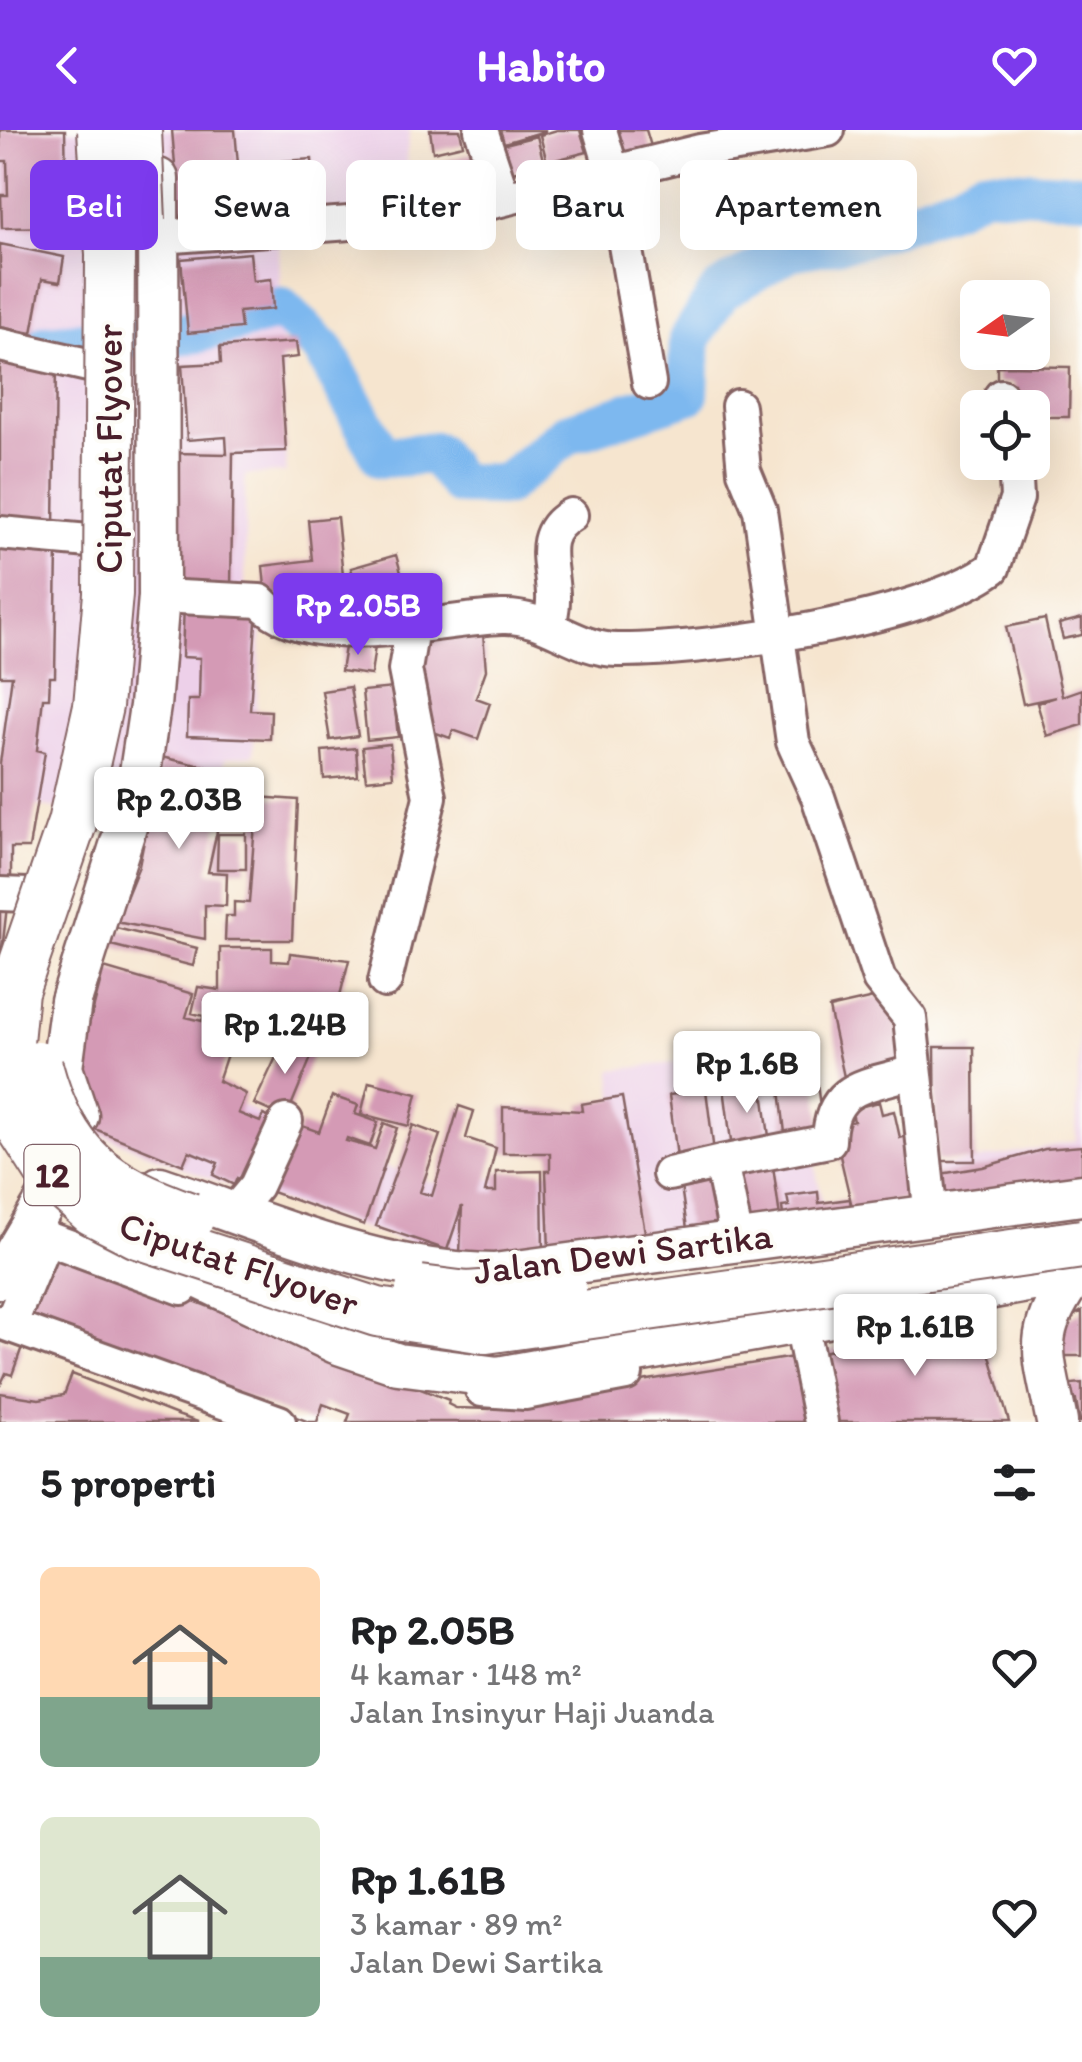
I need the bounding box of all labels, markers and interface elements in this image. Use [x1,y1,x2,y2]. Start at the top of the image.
icon: back [40,38,95,93]
text: Habito [476,38,606,92]
icon: heart [987,38,1042,93]
chip: Beli [30,160,158,250]
chip: Sewa [178,160,326,250]
chip: Filter [346,160,496,250]
chip: Baru [516,160,660,250]
chip: Apartemen [680,160,917,250]
north arrow [960,280,1050,370]
map controls [960,280,1050,480]
street label: Ciputat Flyover [86,324,132,574]
button: locate [960,390,1050,480]
pin: Rp 2.05B [255,573,461,658]
text: Rp 2.05B [295,586,421,624]
pin: Rp 2.03B [76,767,282,852]
text: Rp 2.03B [116,780,242,818]
pin: Rp 1.24B [182,992,388,1077]
text: Rp 1.24B [224,1005,346,1043]
pin: Rp 1.6B [655,1031,839,1116]
text: Rp 1.6B [695,1044,799,1082]
road number: 12 [24,1145,80,1205]
street label: Ciputat Flyover [113,1202,365,1326]
street label: Jalan Dewi Sartika [471,1212,775,1294]
pin: Rp 1.61B [812,1294,1018,1379]
text: Rp 1.61B [856,1307,974,1345]
icon: filters [987,1455,1042,1510]
text: 5 properti [40,1457,216,1508]
text: Rp 2.05B [350,1604,515,1655]
icon: home [120,1607,240,1727]
icon: heart [987,1640,1042,1695]
text: 4 kamar · 148 m² [350,1655,582,1693]
text: Jalan Insinyur Haji Juanda [350,1693,715,1731]
text: Rp 1.61B [350,1854,506,1905]
icon: home [120,1857,240,1977]
icon: heart [987,1890,1042,1945]
text: 3 kamar · 89 m² [350,1905,563,1943]
text: Jalan Dewi Sartika [350,1943,603,1981]

